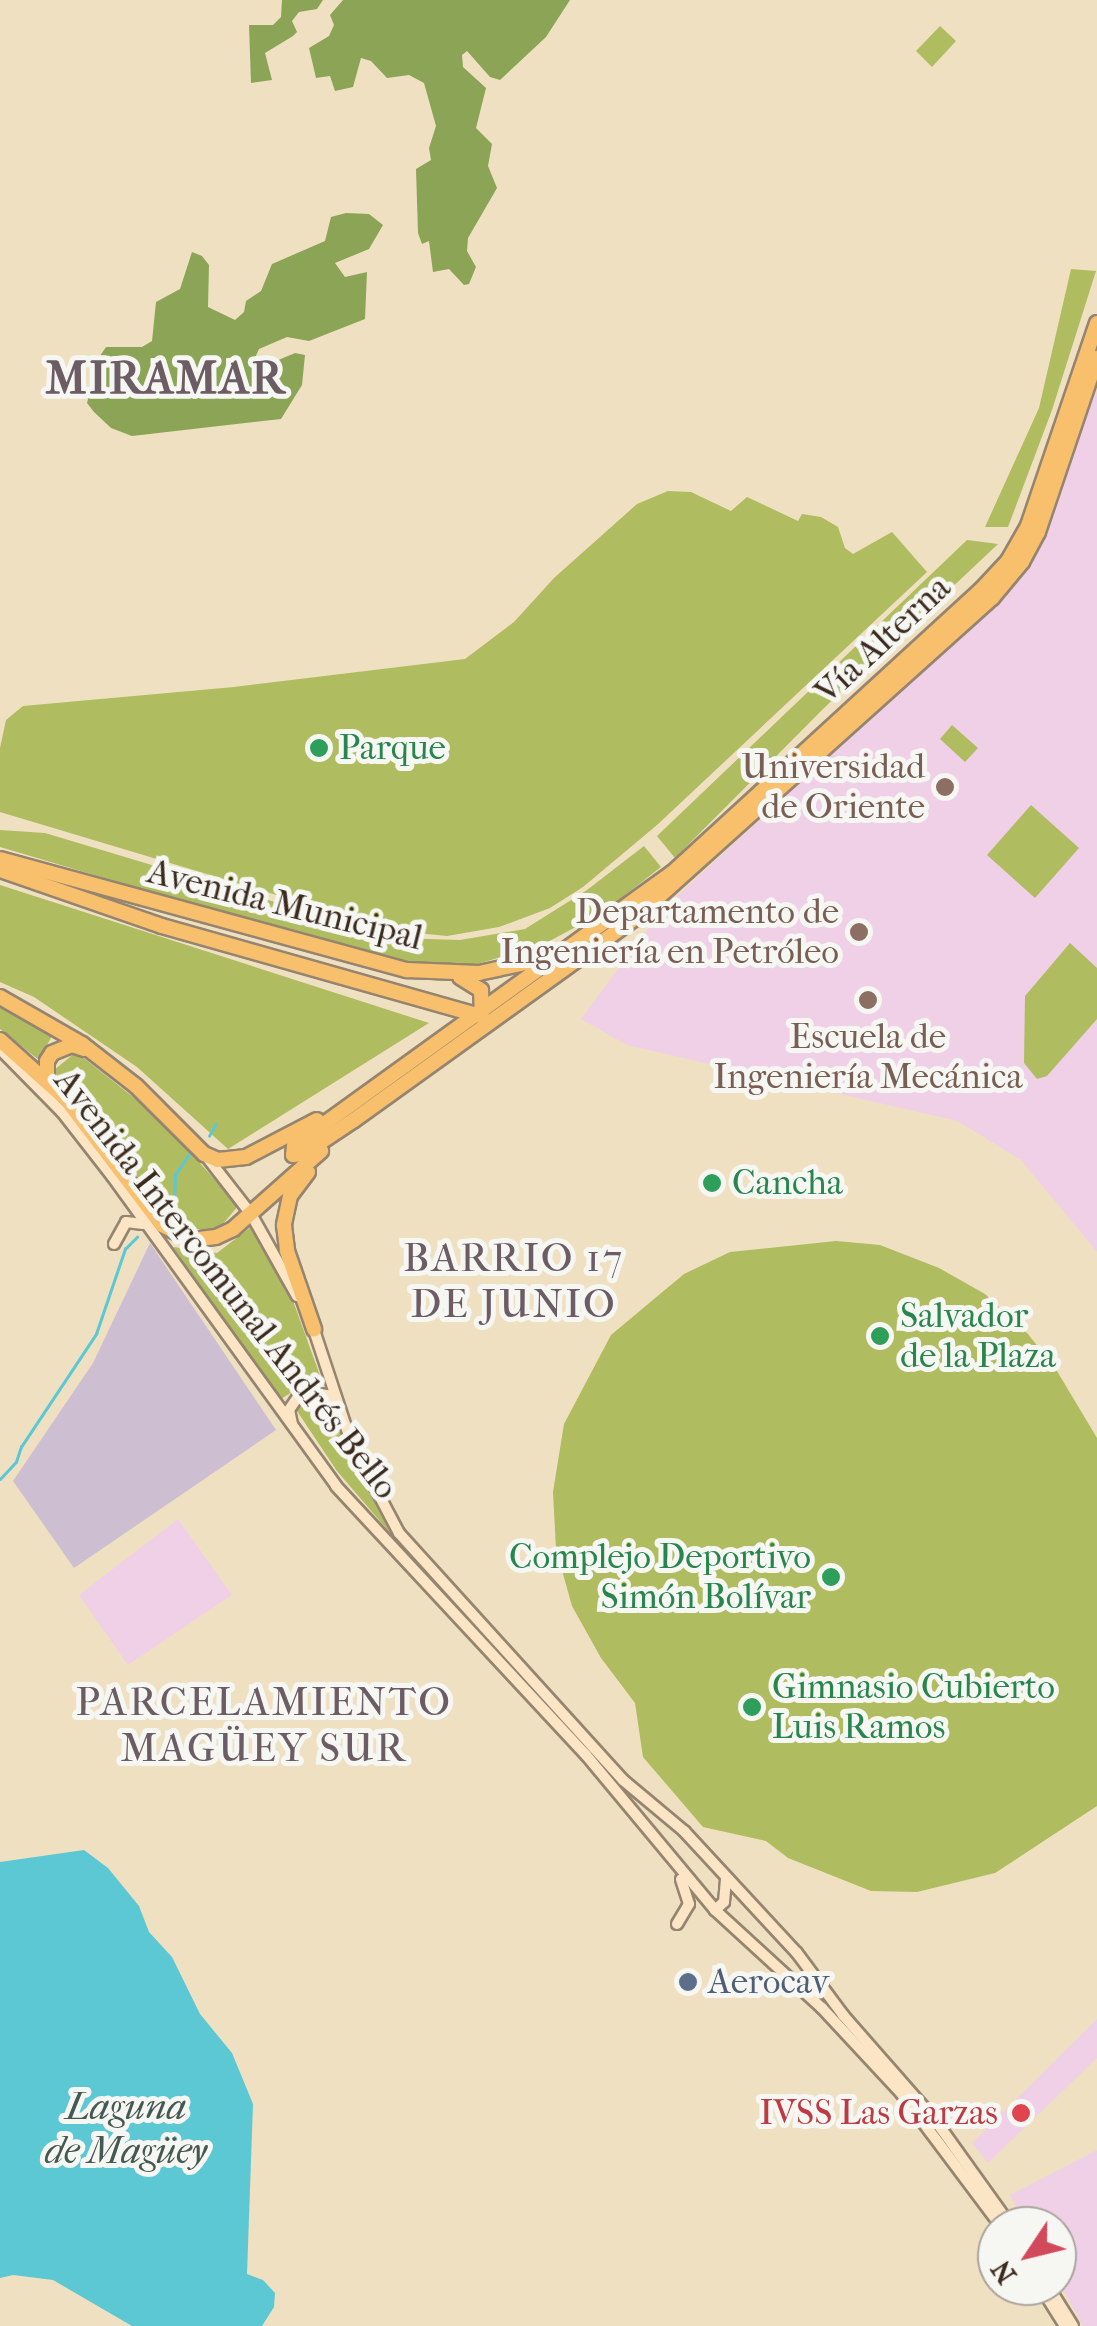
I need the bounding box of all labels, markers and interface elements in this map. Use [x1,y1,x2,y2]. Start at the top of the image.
district label: MIRAMAR [46,352,286,406]
street label: Vía Alterna [807,567,959,713]
place label: Parque [339,727,446,769]
marker: Parque [308,737,330,759]
place label: Universidad de Oriente [741,746,925,828]
marker: Universidad de Oriente [934,776,956,798]
street label: Avenida Municipal [143,851,427,959]
place label: Departamento de Ingeniería en Petróleo [501,891,839,973]
marker: Departamento de Ingeniería en Petróleo [848,921,870,943]
marker: Escuela de Ingeniería Mecánica [857,989,879,1011]
place label: Escuela de Ingeniería Mecánica [713,1016,1023,1098]
street label: Avenida Intercomunal Andrés Bello [45,1061,407,1507]
place label: Cancha [732,1162,843,1204]
marker: Cancha [701,1172,723,1194]
district label: BARRIO 17 DE JUNIO [403,1234,625,1328]
place label: Salvador de la Plaza [900,1295,1056,1377]
marker: Salvador de la Plaza [869,1325,891,1347]
place label: Complejo Deportivo Simón Bolívar [509,1536,811,1618]
marker: Complejo Deportivo Simón Bolívar [820,1566,842,1588]
place label: Gimnasio Cubierto Luis Ramos [772,1666,1055,1748]
district label: PARCELAMIENTO MAGÜEY SUR [76,1678,452,1772]
marker: Gimnasio Cubierto Luis Ramos [741,1696,763,1718]
place label: Aerocav [708,1961,829,2003]
marker: Aerocav [677,1971,699,1993]
water label: Laguna de Magüey [45,2084,207,2174]
place label: IVSS Las Garzas [760,2092,998,2134]
marker: IVSS Las Garzas [1008,2100,1034,2126]
north arrow [977,2206,1077,2306]
text: N [984,2254,1023,2291]

